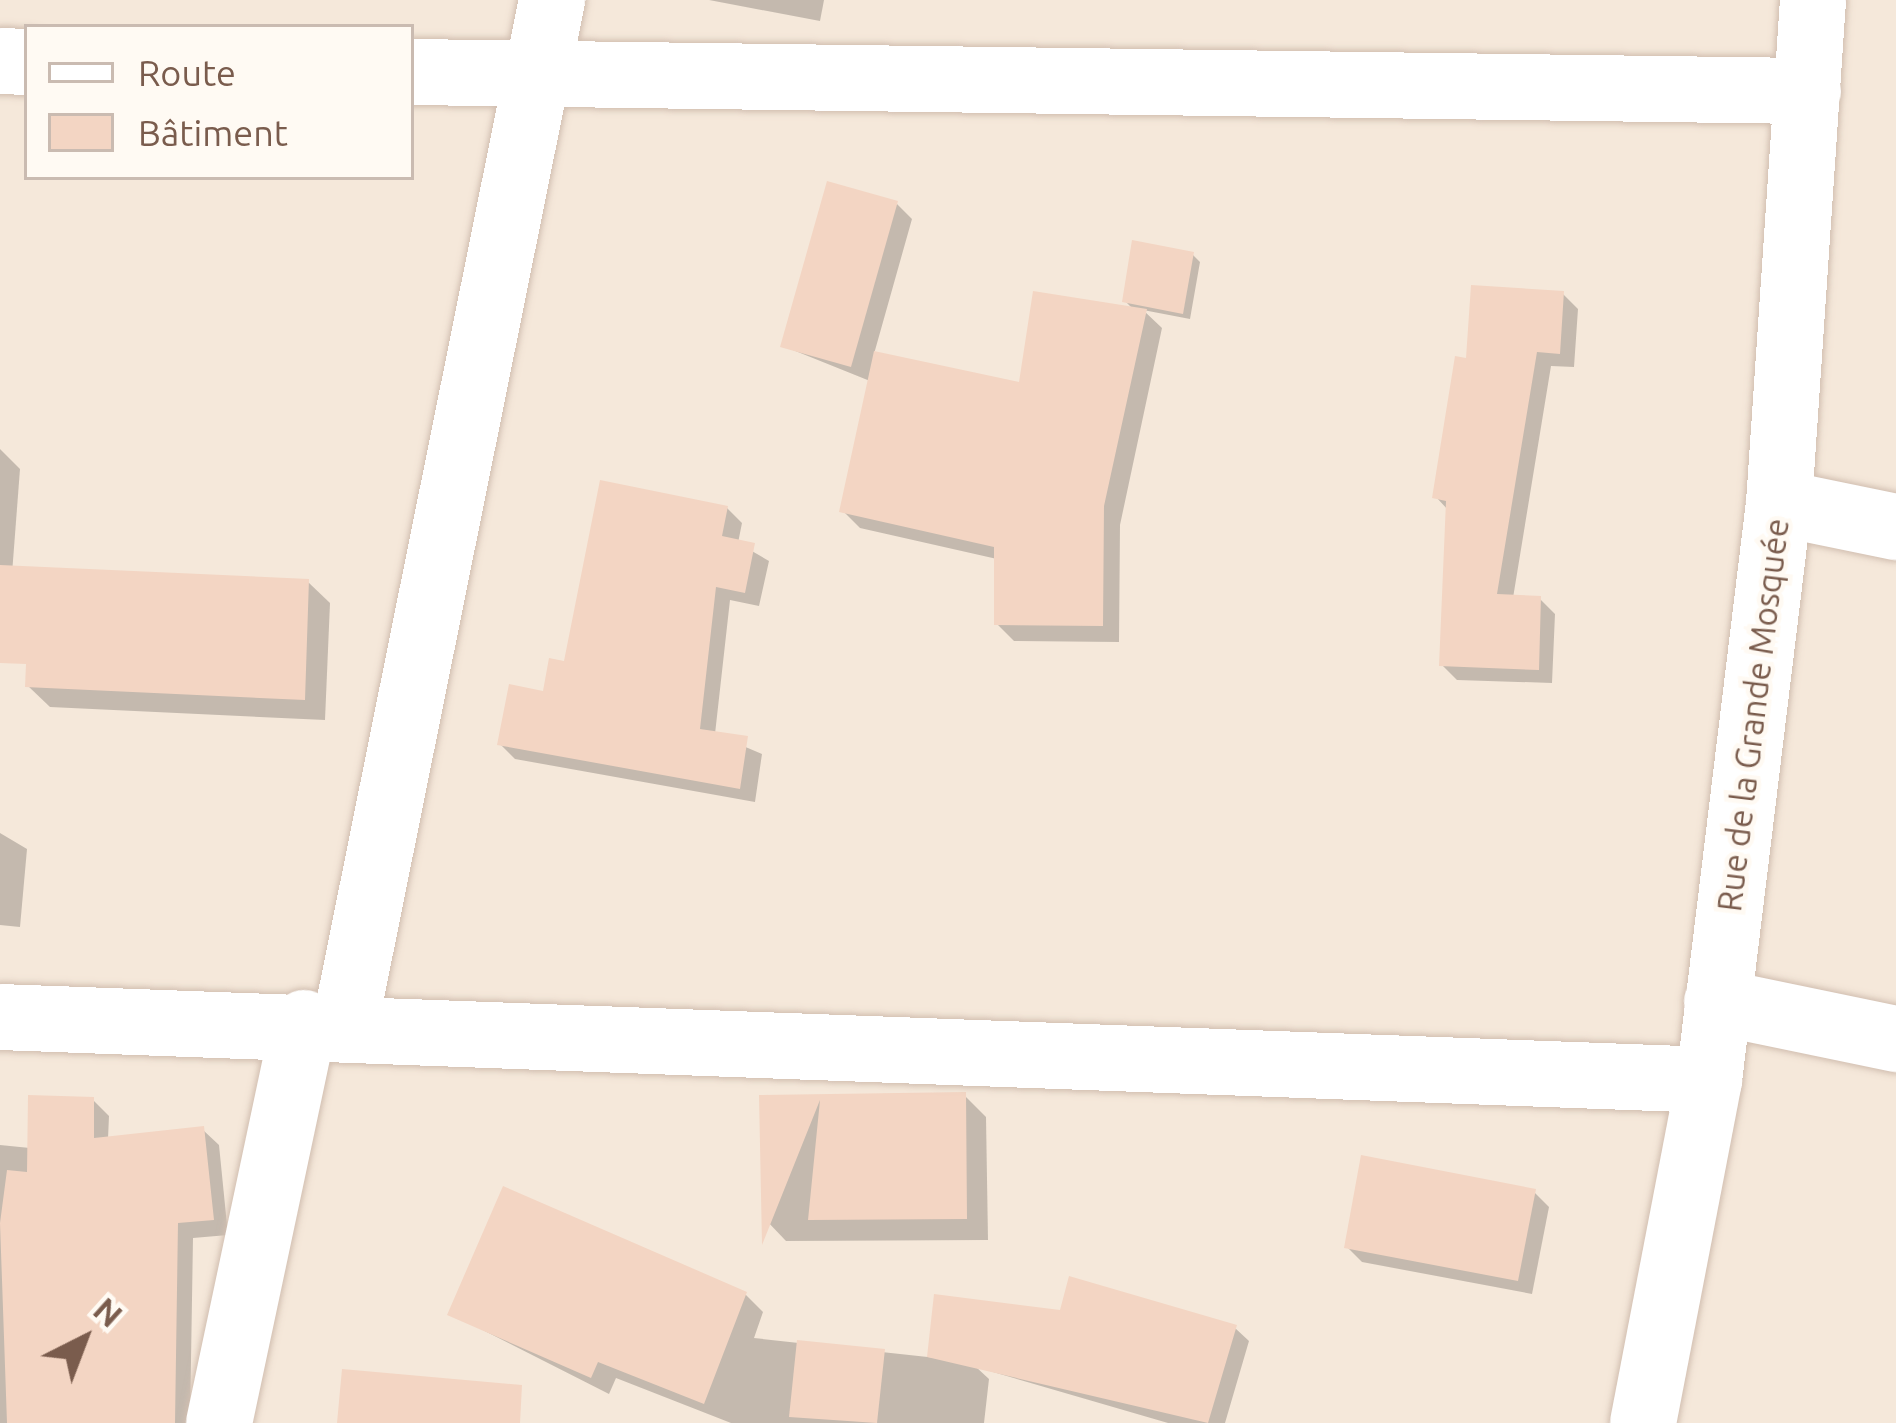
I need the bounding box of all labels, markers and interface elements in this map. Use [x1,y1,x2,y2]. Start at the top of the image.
legend [24,24,414,180]
text: Route [138,52,236,93]
text: Bâtiment [138,112,288,153]
street label: Rue de la Grande Mosquée [1709,516,1797,914]
north arrow [24,1279,144,1399]
text: N [87,1290,130,1334]

